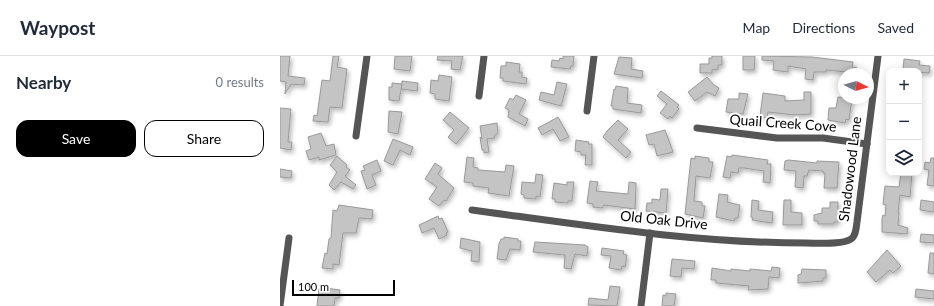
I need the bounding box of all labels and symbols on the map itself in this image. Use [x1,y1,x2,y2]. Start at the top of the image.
north arrow [838,68,874,104]
street label: Quail Creek Cove [729,110,837,135]
street label: Shadowood Lane [835,116,864,222]
street label: Old Oak Drive [619,206,709,233]
scale bar [292,278,395,297]

